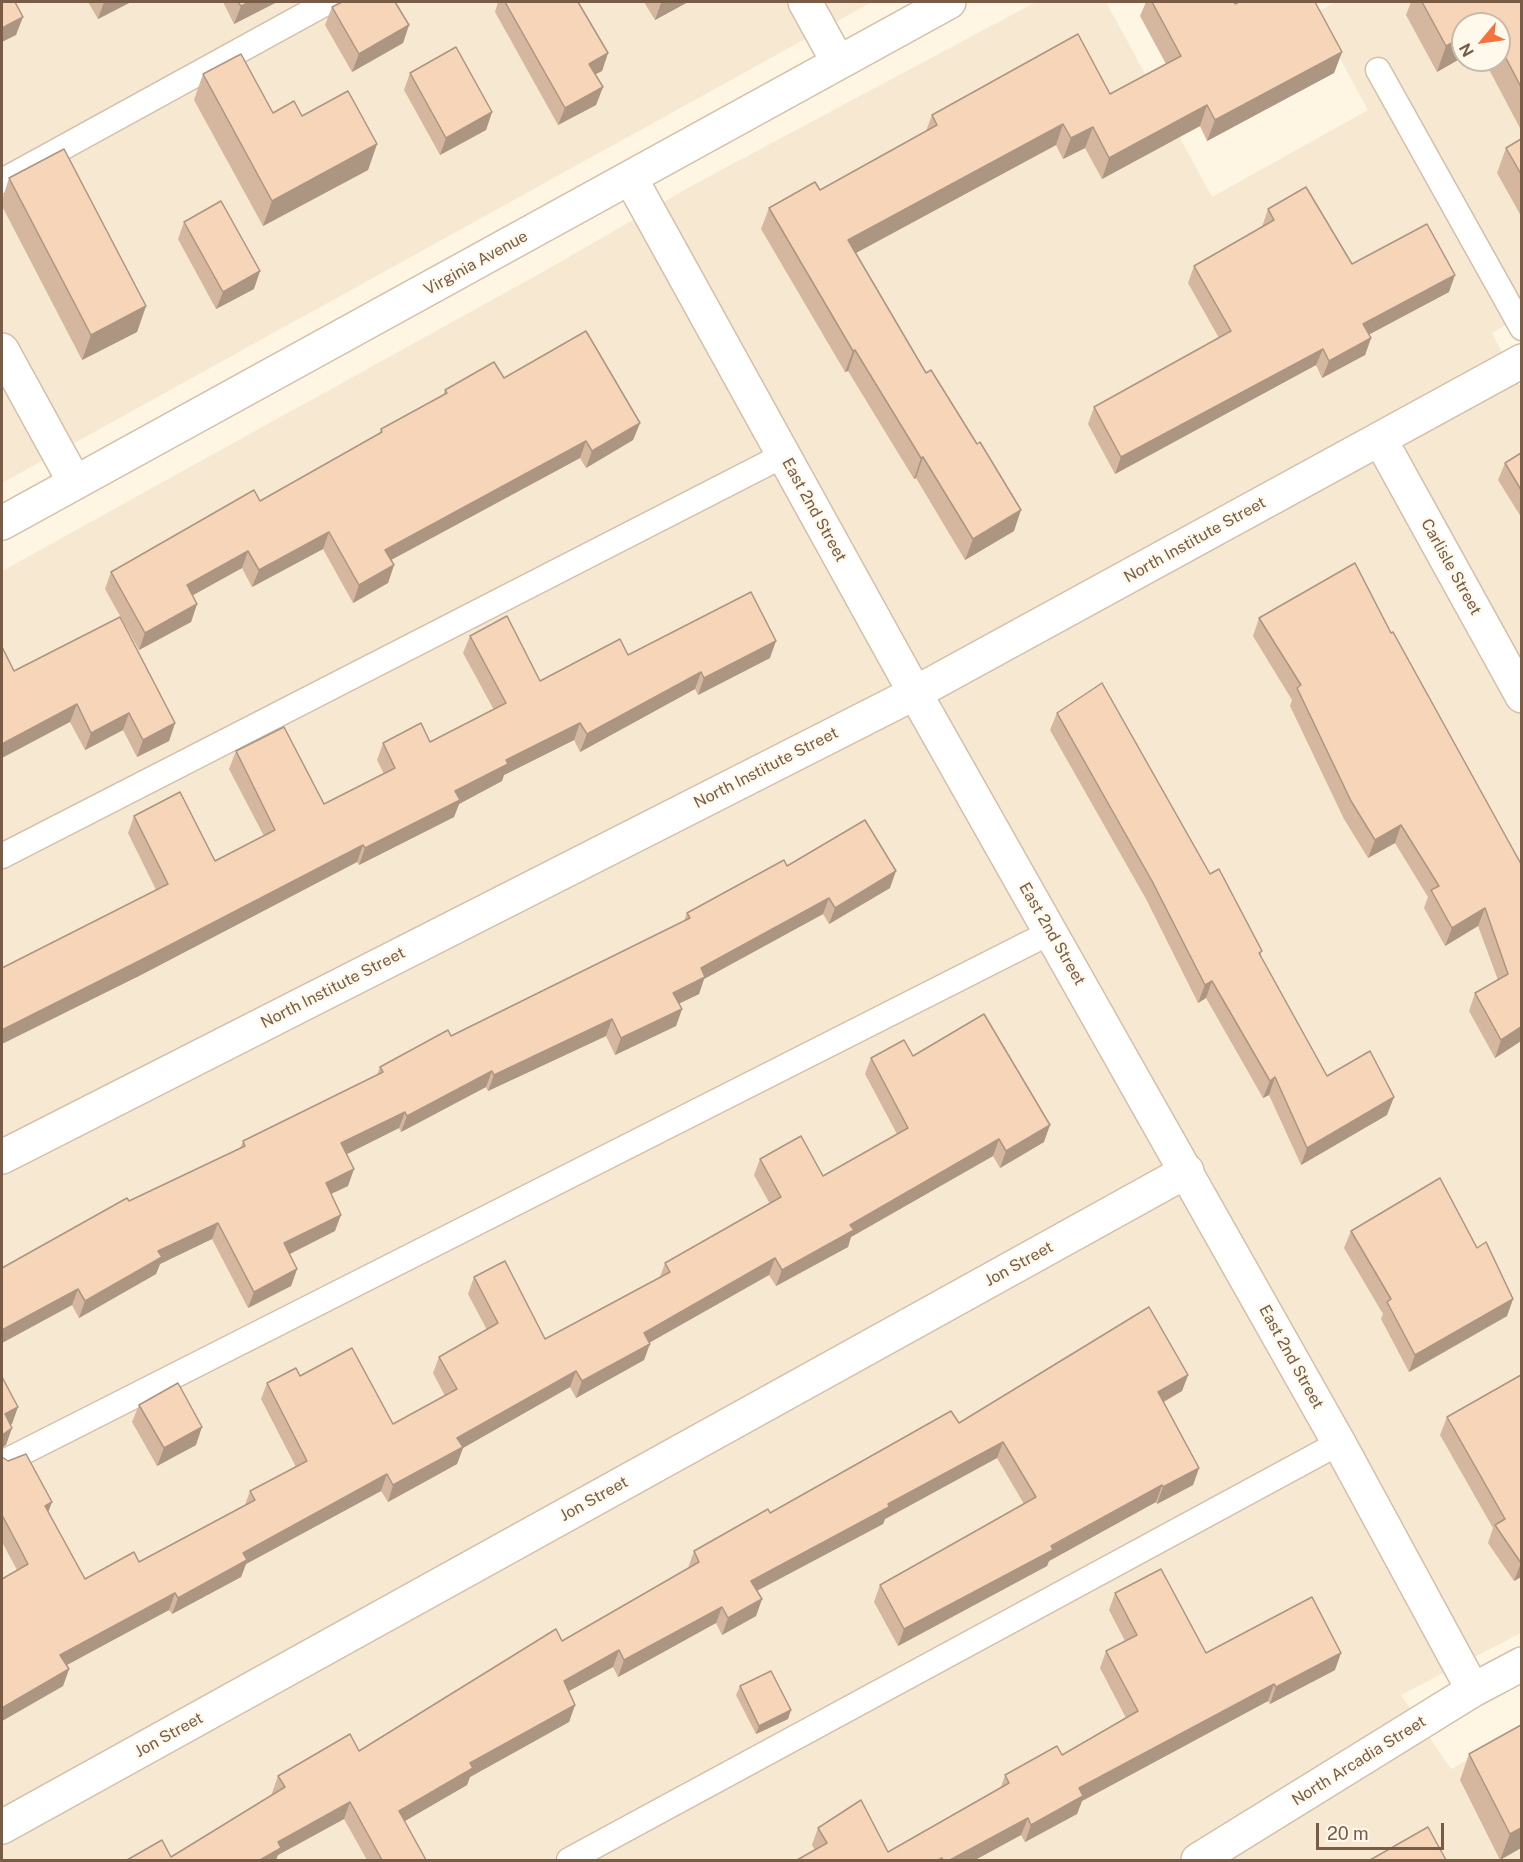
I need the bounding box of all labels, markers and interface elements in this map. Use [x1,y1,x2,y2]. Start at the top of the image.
north arrow [1451,12,1511,72]
text: N [1455,40,1478,60]
street label: Virginia Avenue [421,227,531,299]
street label: East 2nd Street [778,455,850,565]
street label: North Institute Street [1121,493,1269,587]
street label: Carlisle Street [1417,516,1485,618]
street label: North Institute Street [691,723,841,813]
street label: East 2nd Street [1015,879,1089,989]
street label: North Institute Street [258,943,408,1033]
street label: Jon Street [981,1237,1057,1291]
street label: East 2nd Street [1255,1302,1327,1412]
street label: Jon Street [556,1472,632,1526]
street label: Jon Street [131,1708,207,1762]
street label: North Arcadia Street [1288,1712,1430,1810]
scale bar [1319,1811,1446,1849]
text: 20 m [1327,1823,1369,1844]

